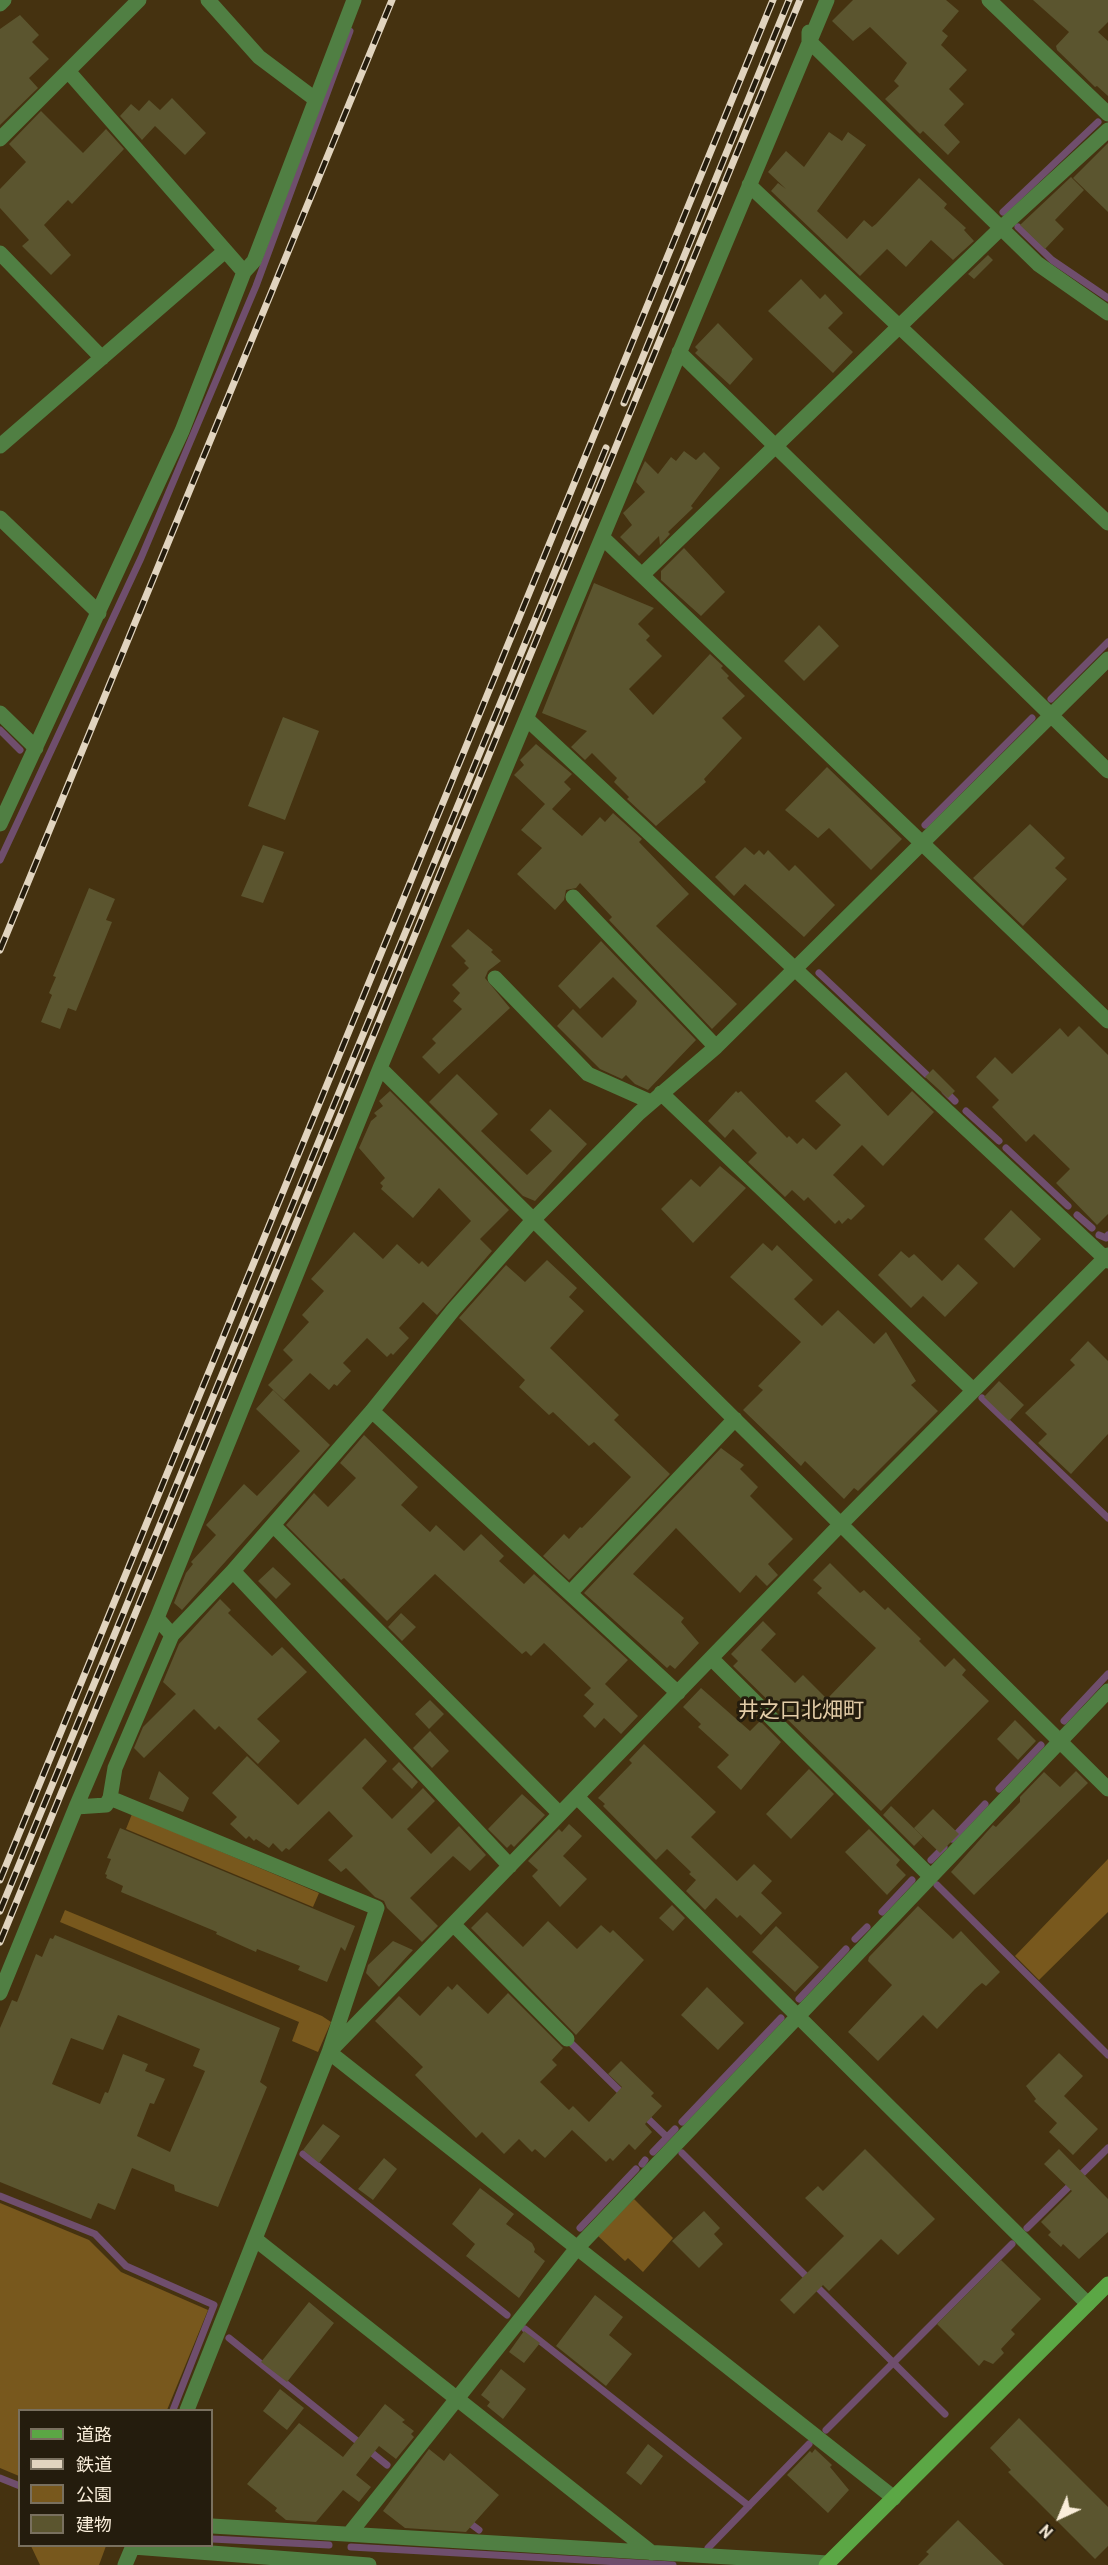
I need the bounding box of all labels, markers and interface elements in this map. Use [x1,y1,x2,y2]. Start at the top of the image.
district label: 井之口北畑町 [738,1700,864,1726]
legend [18,2409,213,2547]
text: 道路 [76,2425,112,2448]
text: 鉄道 [76,2455,112,2478]
text: 公園 [76,2485,112,2508]
north arrow [1030,2487,1090,2547]
text: 建物 [76,2515,112,2538]
text: N [1036,2519,1059,2541]

